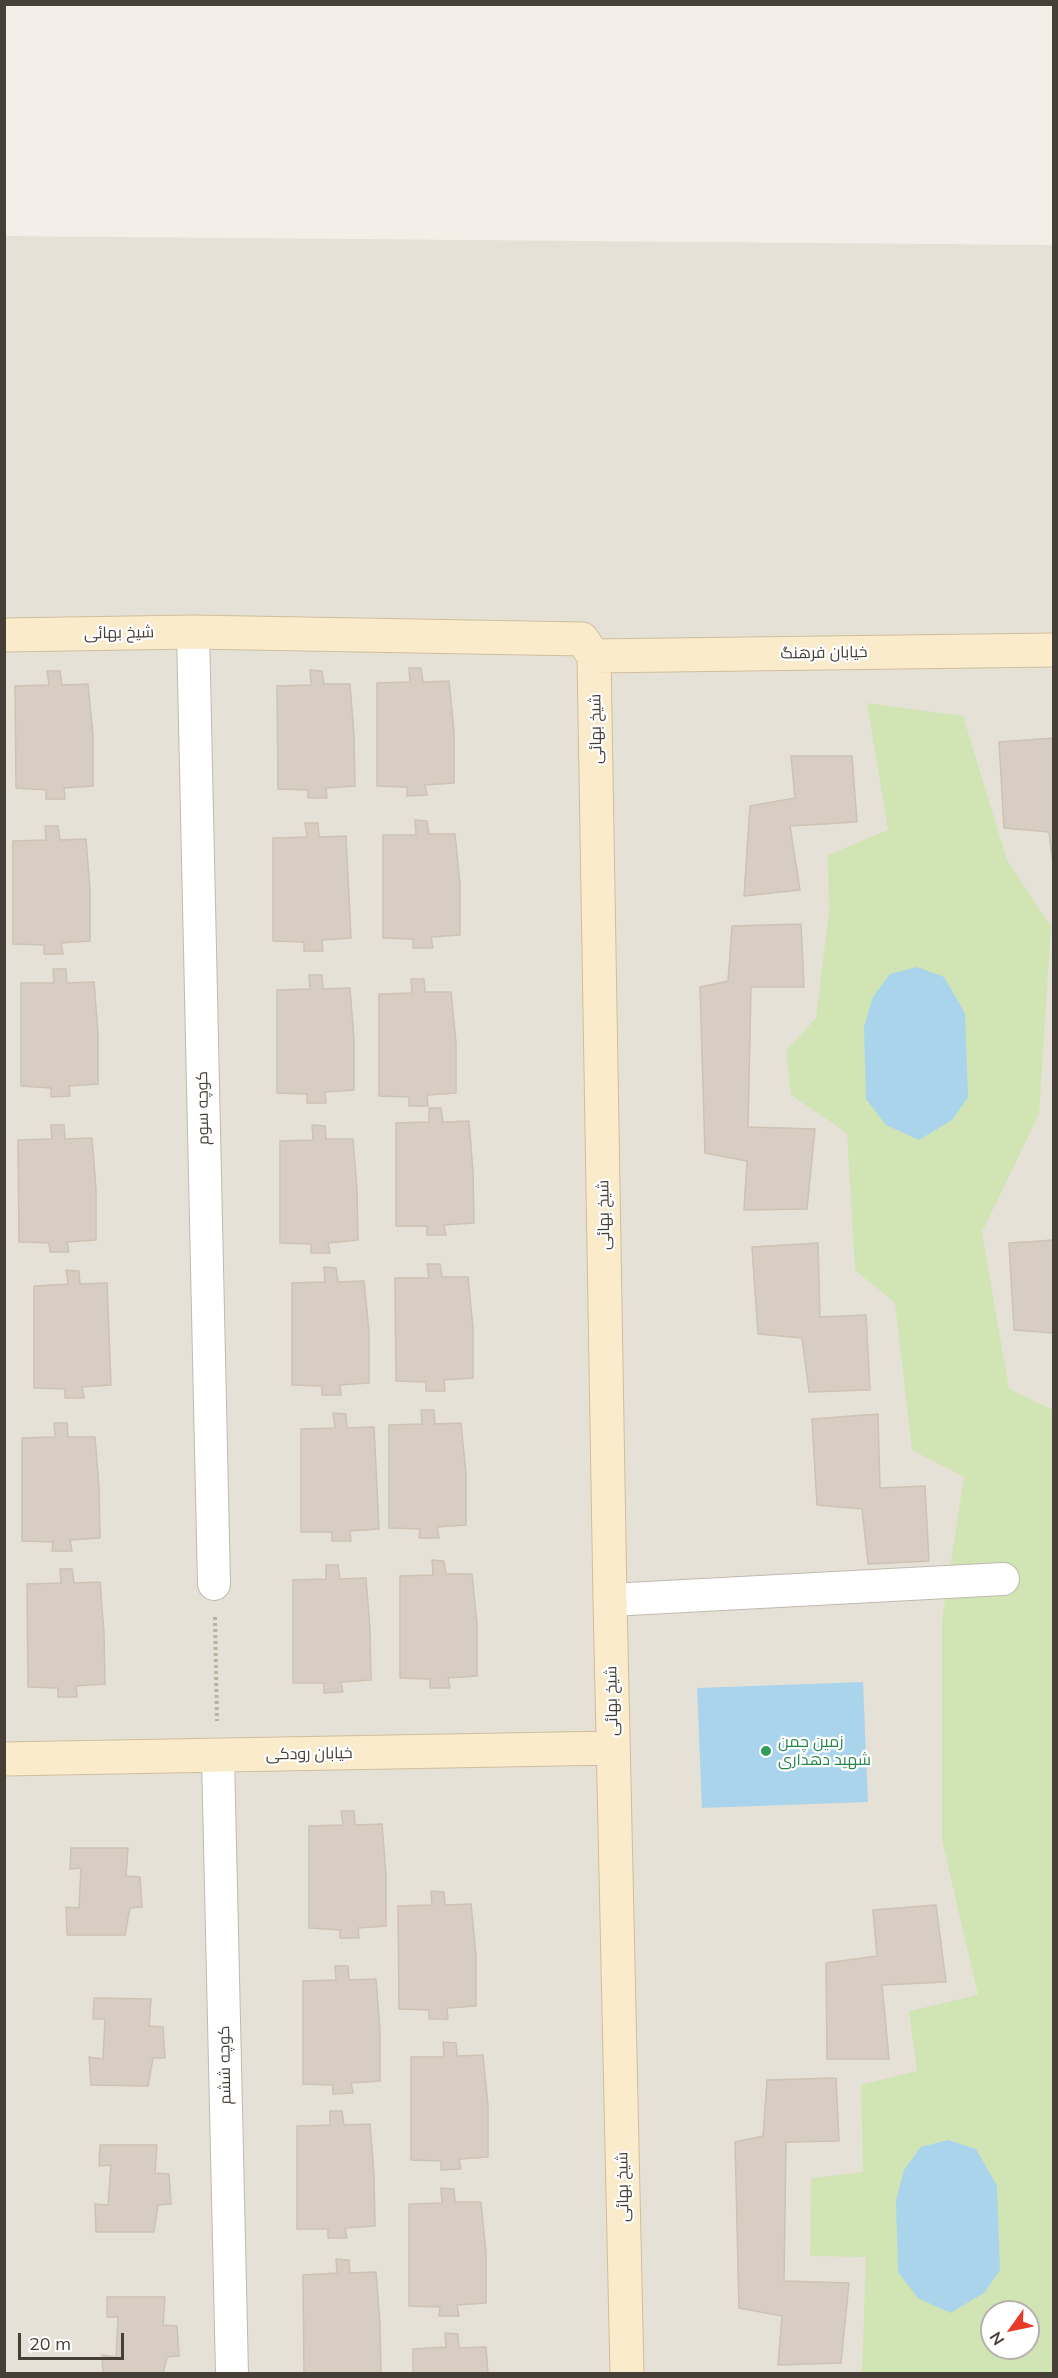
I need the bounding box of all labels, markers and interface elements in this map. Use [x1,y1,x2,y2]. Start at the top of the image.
street label: شیخ بهائی [84,623,154,643]
street label: خیابان فرهنگ [780,643,868,663]
street label: شیخ بهائی [586,694,606,764]
street label: کوچه سوم [193,1071,213,1145]
street label: شیخ بهائی [594,1180,614,1250]
street label: شیخ بهائی [602,1666,622,1736]
place label: زمین چمن شهید دهداری [778,1732,871,1770]
street label: خیابان رودکی [265,1744,353,1764]
marker: زمین چمن شهید دهداری [759,1744,773,1758]
street label: کوچه ششم [215,2025,235,2105]
street label: شیخ بهائی [613,2152,633,2222]
north arrow [980,2300,1040,2360]
scale bar [21,2321,128,2359]
text: N [985,2328,1008,2349]
text: 20 m [29,2332,71,2355]

